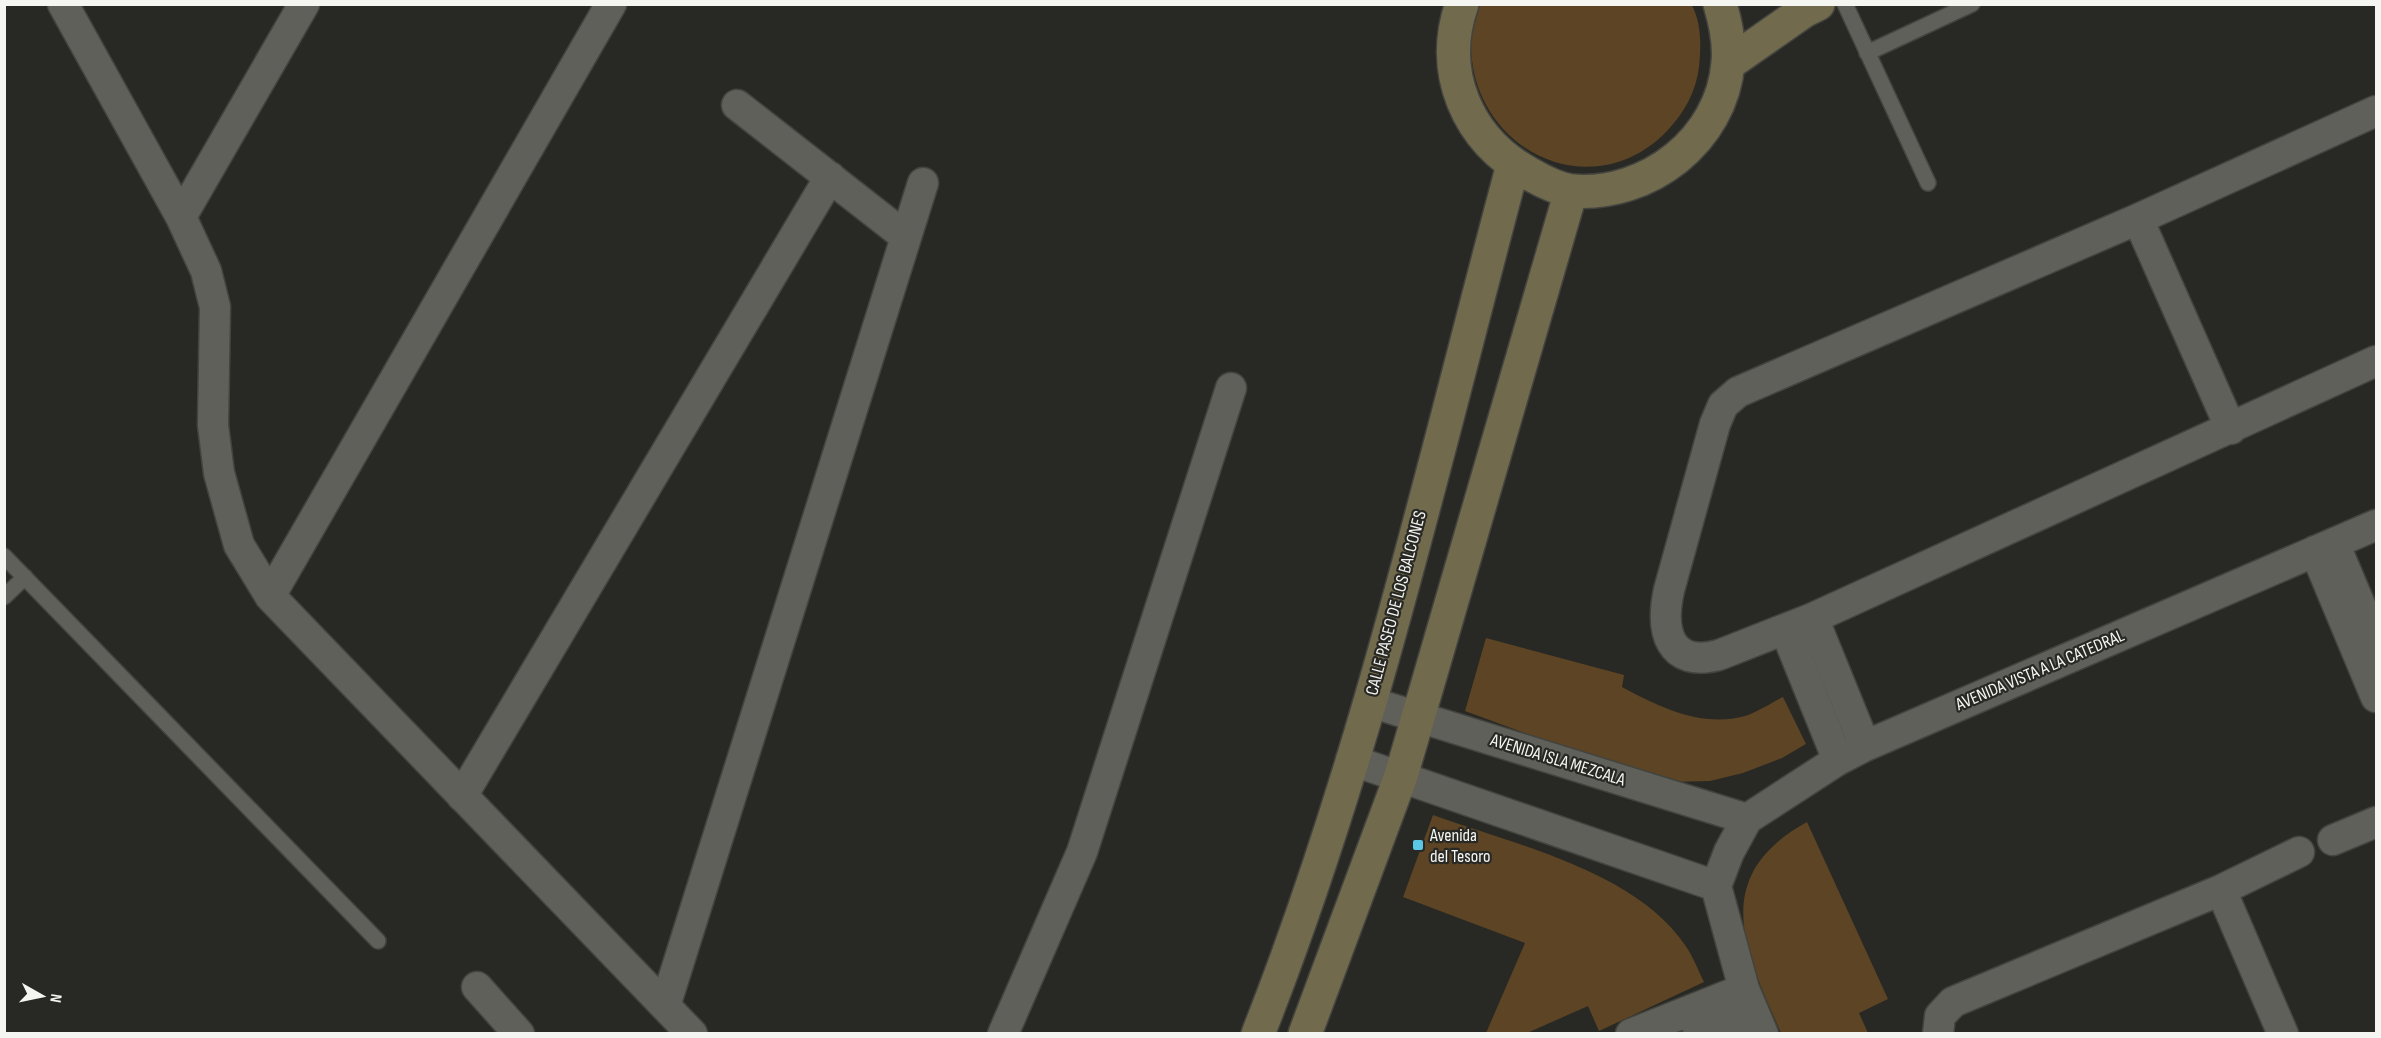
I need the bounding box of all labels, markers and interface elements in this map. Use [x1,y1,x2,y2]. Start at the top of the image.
street label: CALLE PASEO DE LOS BALCONES [1361,508,1431,698]
street label: AVENIDA VISTA A LA CATEDRAL [1952,625,2128,715]
street label: AVENIDA ISLA MEZCALA [1487,729,1628,791]
place label: Avenida del Tesoro [1429,825,1491,867]
marker: Avenida del Tesoro [1411,838,1425,852]
north arrow [12,966,72,1026]
text: N [45,992,65,1004]

